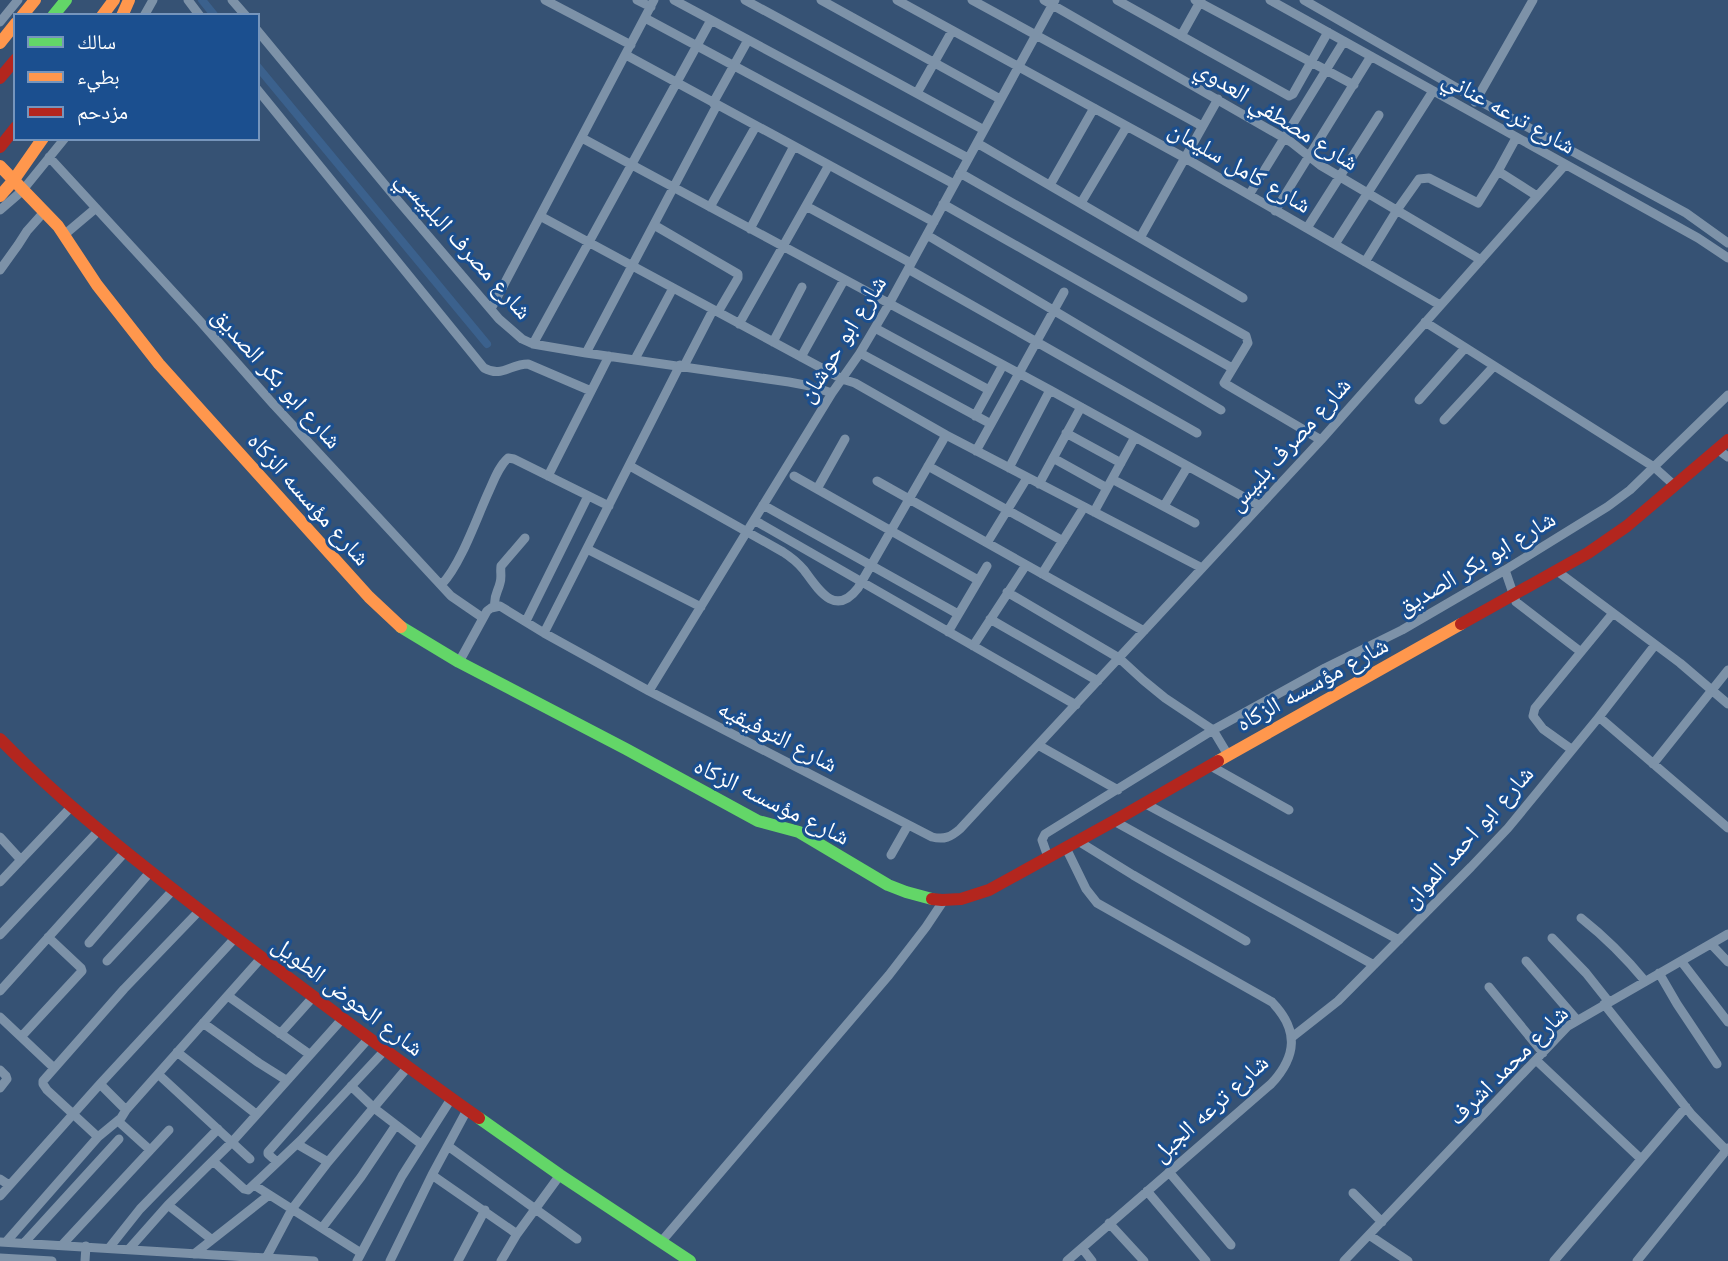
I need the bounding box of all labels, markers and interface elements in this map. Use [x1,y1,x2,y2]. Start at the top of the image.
legend [14,14,259,140]
text: سالك [77,28,116,56]
street label: شارع مصطفي العدوي [1188,52,1365,181]
street label: شارع ترعه عناني [1435,62,1581,164]
text: بطيء [77,63,120,93]
text: مزدحم [77,98,128,126]
street label: شارع كامل سليمان [1163,113,1317,220]
street label: شارع مصرف البلبيسي [386,164,539,328]
street label: شارع ابو حوشان [790,269,893,408]
street label: شارع ابو بكر الصديق [206,300,349,455]
street label: شارع مصرف بلبيس [1220,370,1357,517]
street label: شارع مؤسسه الزكاه [241,425,378,572]
street label: شارع ابو بكر الصديق [1391,503,1561,622]
street label: شارع مؤسسه الزكاه [1230,629,1393,738]
street label: شارع التوفيقيه [713,692,843,779]
street label: شارع مؤسسه الزكاه [689,749,855,852]
street label: شارع ابو احمد الموان [1395,759,1540,915]
street label: شارع الحوض الطويل [266,928,430,1063]
street label: شارع محمد اشرف [1441,998,1575,1132]
street label: شارع ترعه الجبل [1145,1047,1275,1168]

